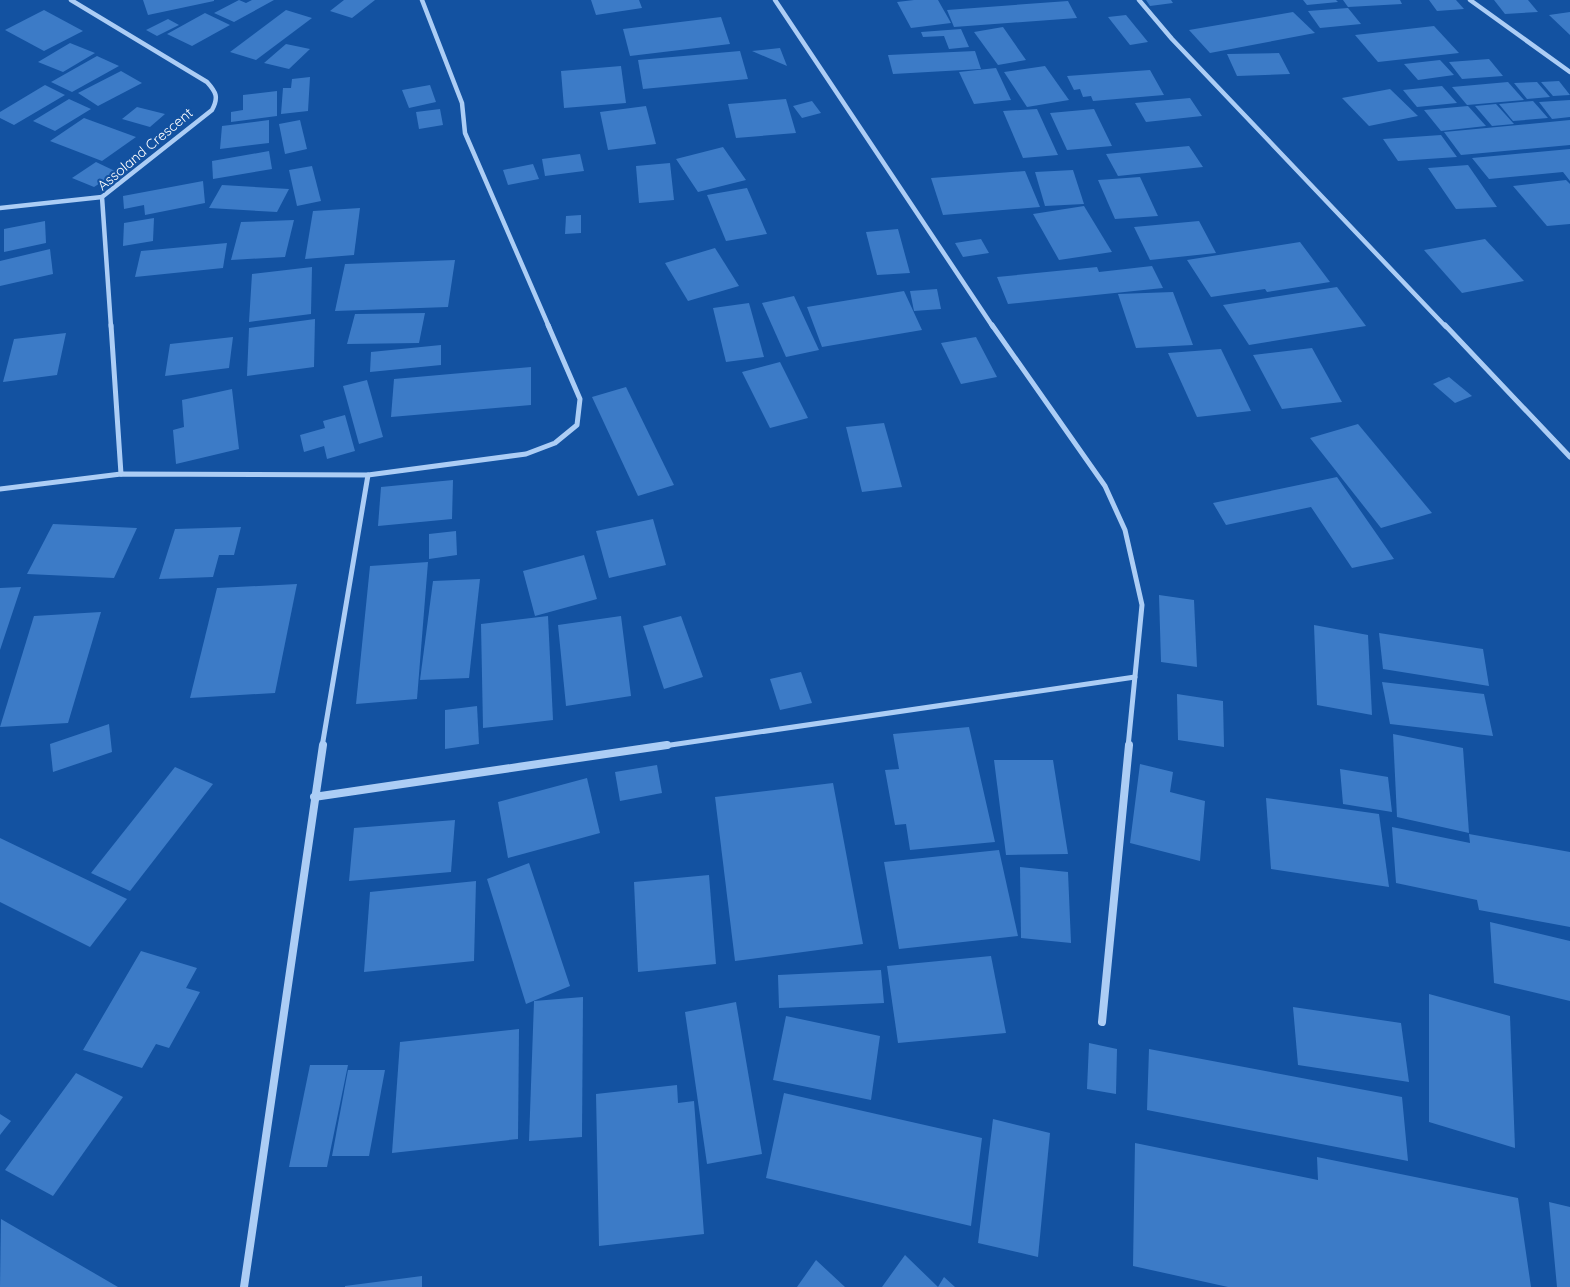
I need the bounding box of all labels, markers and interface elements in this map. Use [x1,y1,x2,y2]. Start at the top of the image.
street label: Assoland Crescent [93,104,197,194]

